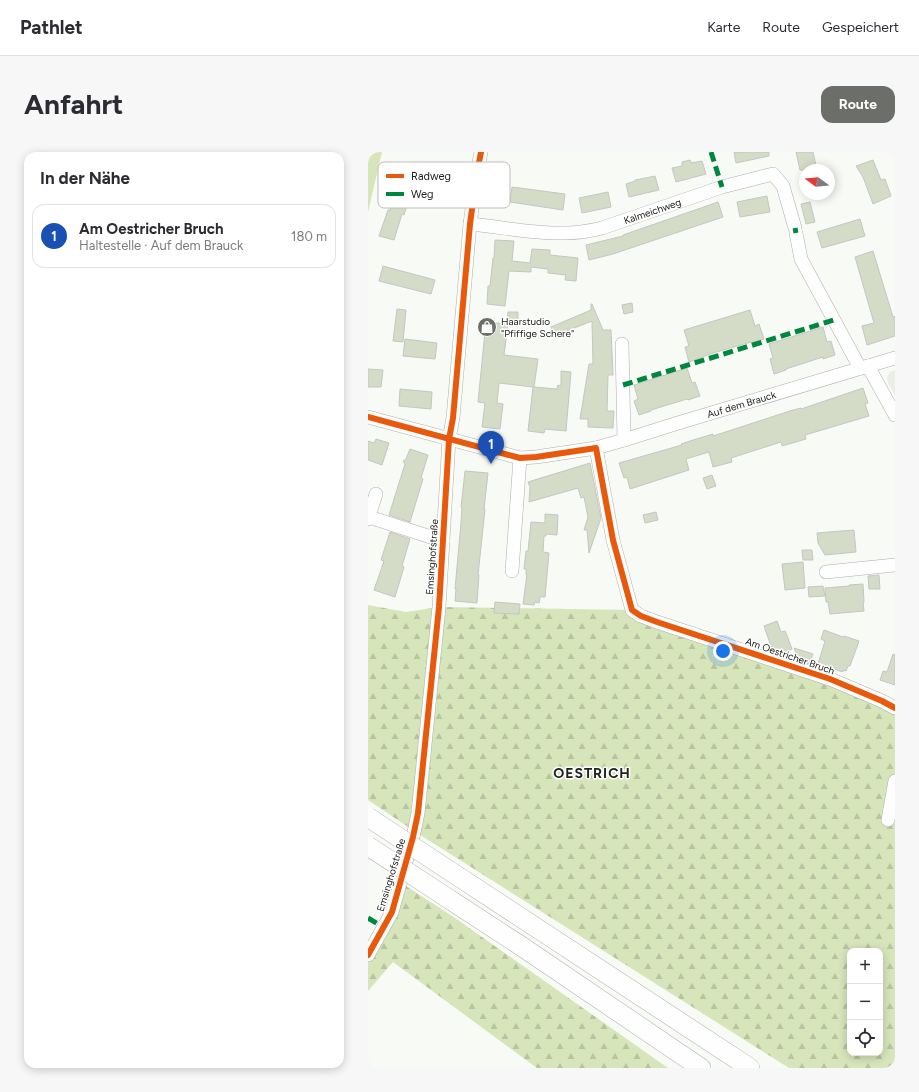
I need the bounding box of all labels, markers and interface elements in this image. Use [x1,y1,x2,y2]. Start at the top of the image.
text: Pathlet [20,16,83,39]
text: Karte [707,19,740,36]
text: Route [762,19,800,36]
text: Gespeichert [822,19,899,36]
button: Route [821,86,895,123]
text: Anfahrt [24,87,123,121]
legend [378,162,510,208]
north arrow [799,164,835,200]
text: In der Nähe [40,168,130,188]
text: Radweg [411,170,451,183]
text: Weg [411,188,434,201]
street label: Kalmeichweg [622,195,683,227]
text: Am Oestricher Bruch [79,220,224,238]
text: 1 [51,229,57,244]
text: 180 m [291,229,327,244]
text: Haltestelle · Auf dem Brauck [79,238,243,253]
place label: Haarstudio "Pfiffige Schere" [501,315,574,340]
shop icon: Haarstudio "Pfiffige Schere" [476,316,498,338]
street label: Auf dem Brauck [705,388,778,420]
pin: 1 [478,431,504,464]
street label: Emsinghofstraße [423,518,441,595]
street label: Am Oestricher Bruch [744,635,837,677]
your location [713,641,733,661]
district label: OESTRICH [553,765,631,782]
street label: Emsinghofstraße [374,836,408,913]
map controls [847,948,883,1056]
button: + [847,948,883,984]
button: − [847,984,883,1020]
button: locate [847,1020,883,1056]

